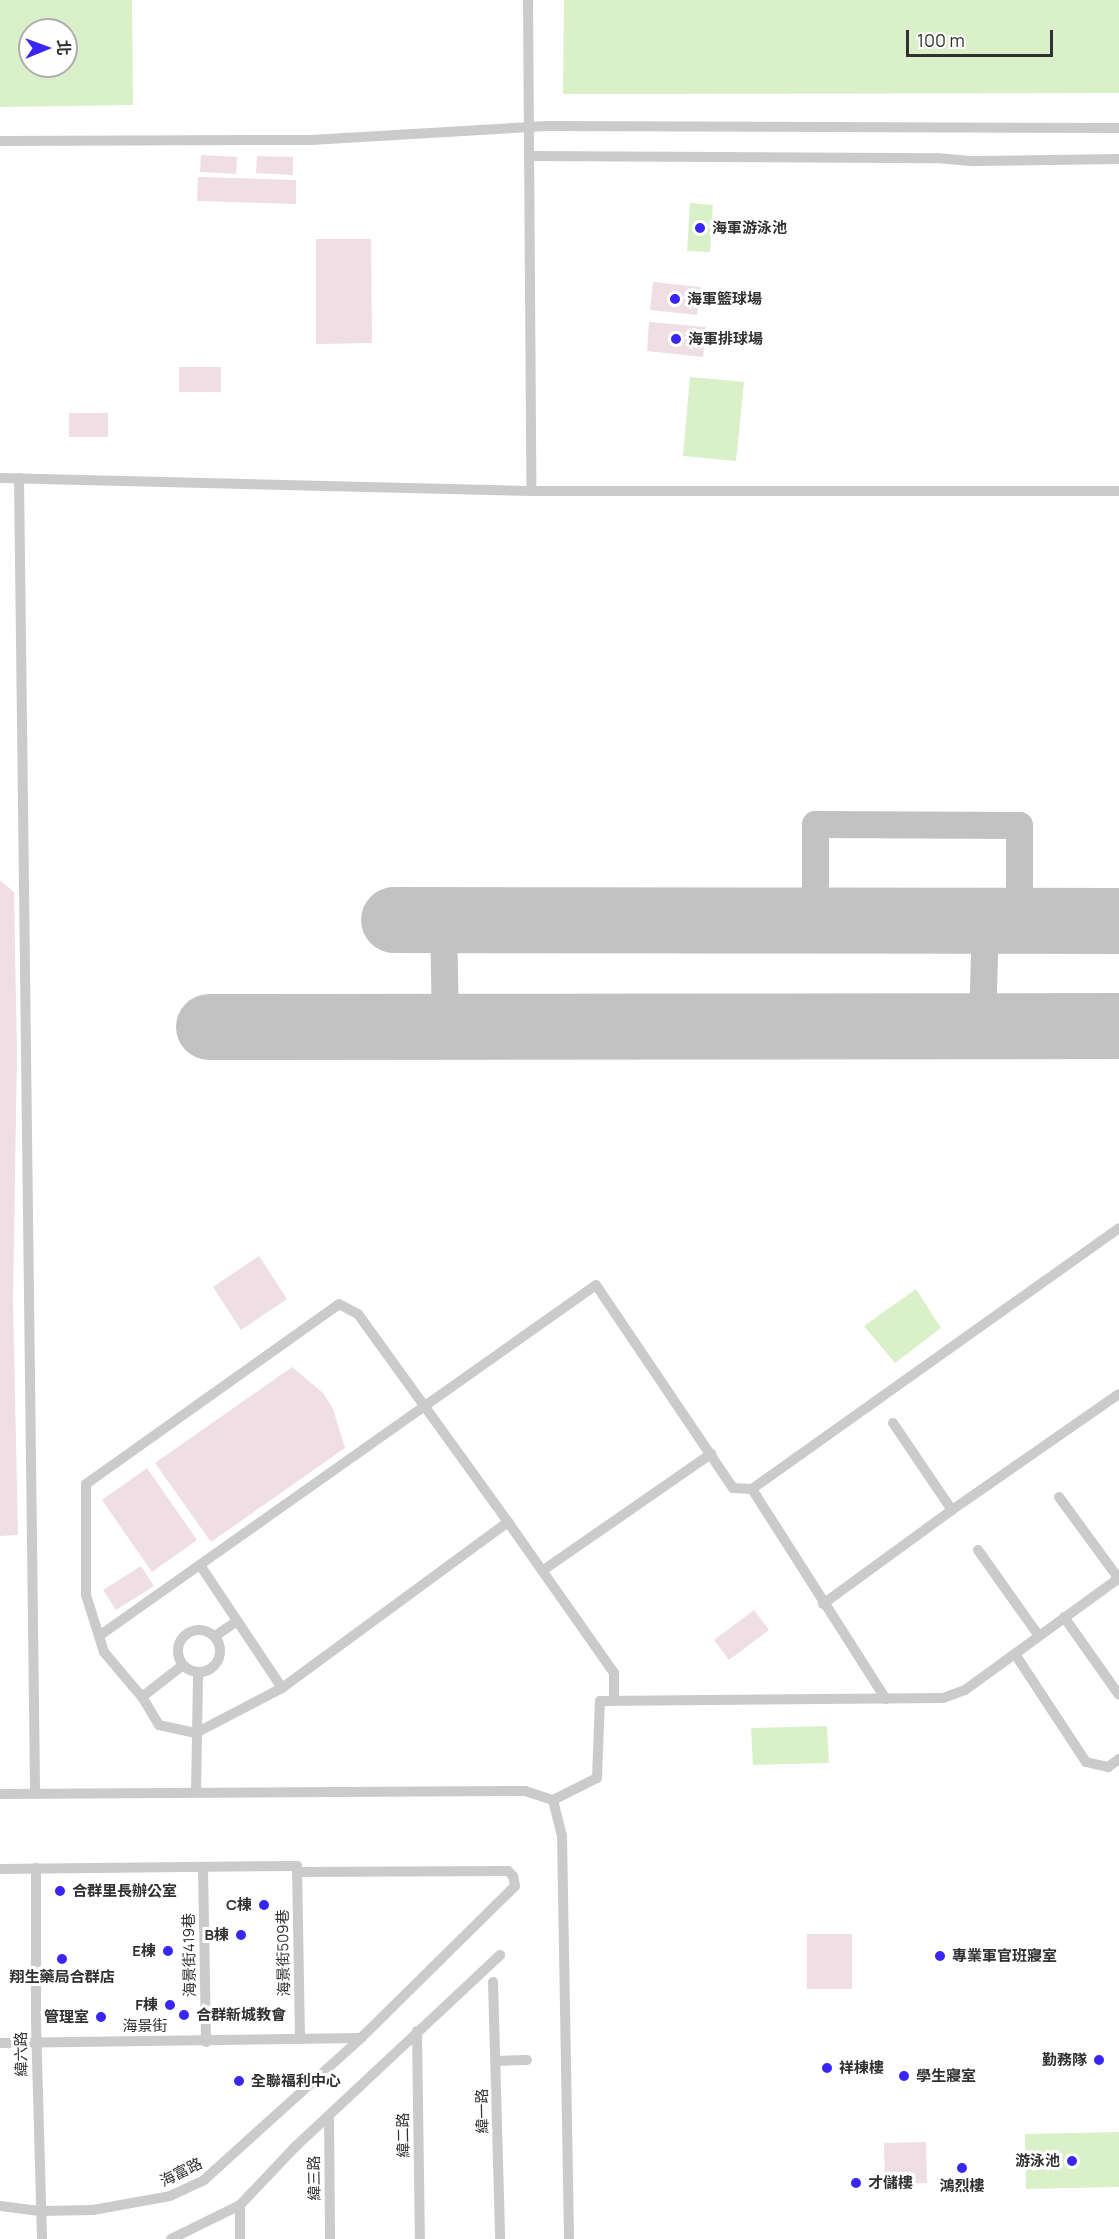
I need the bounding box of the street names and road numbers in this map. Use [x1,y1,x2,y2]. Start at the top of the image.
street label: 海景街509巷 [273,1909,293,1997]
street label: 海景街419巷 [179,1913,199,1997]
street label: 海景街 [123,2017,167,2035]
street label: 緯六路 [12,2031,30,2077]
street label: 緯一路 [473,2088,491,2134]
street label: 緯二路 [394,2112,412,2158]
street label: 海富路 [157,2154,205,2190]
street label: 緯三路 [305,2155,323,2201]

